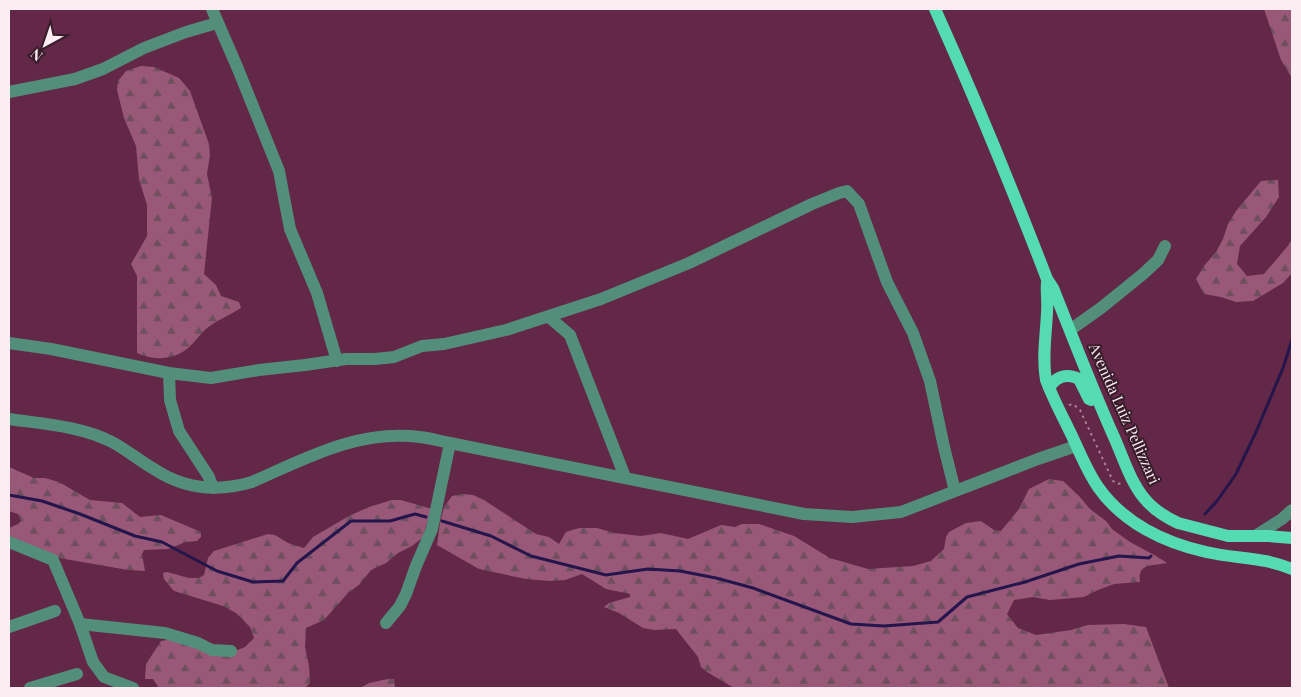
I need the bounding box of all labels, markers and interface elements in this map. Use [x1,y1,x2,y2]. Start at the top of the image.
north arrow [20,20,70,70]
text: N [26,45,46,66]
street label: Avenida Luiz Pellizzari [1084,339,1165,488]

